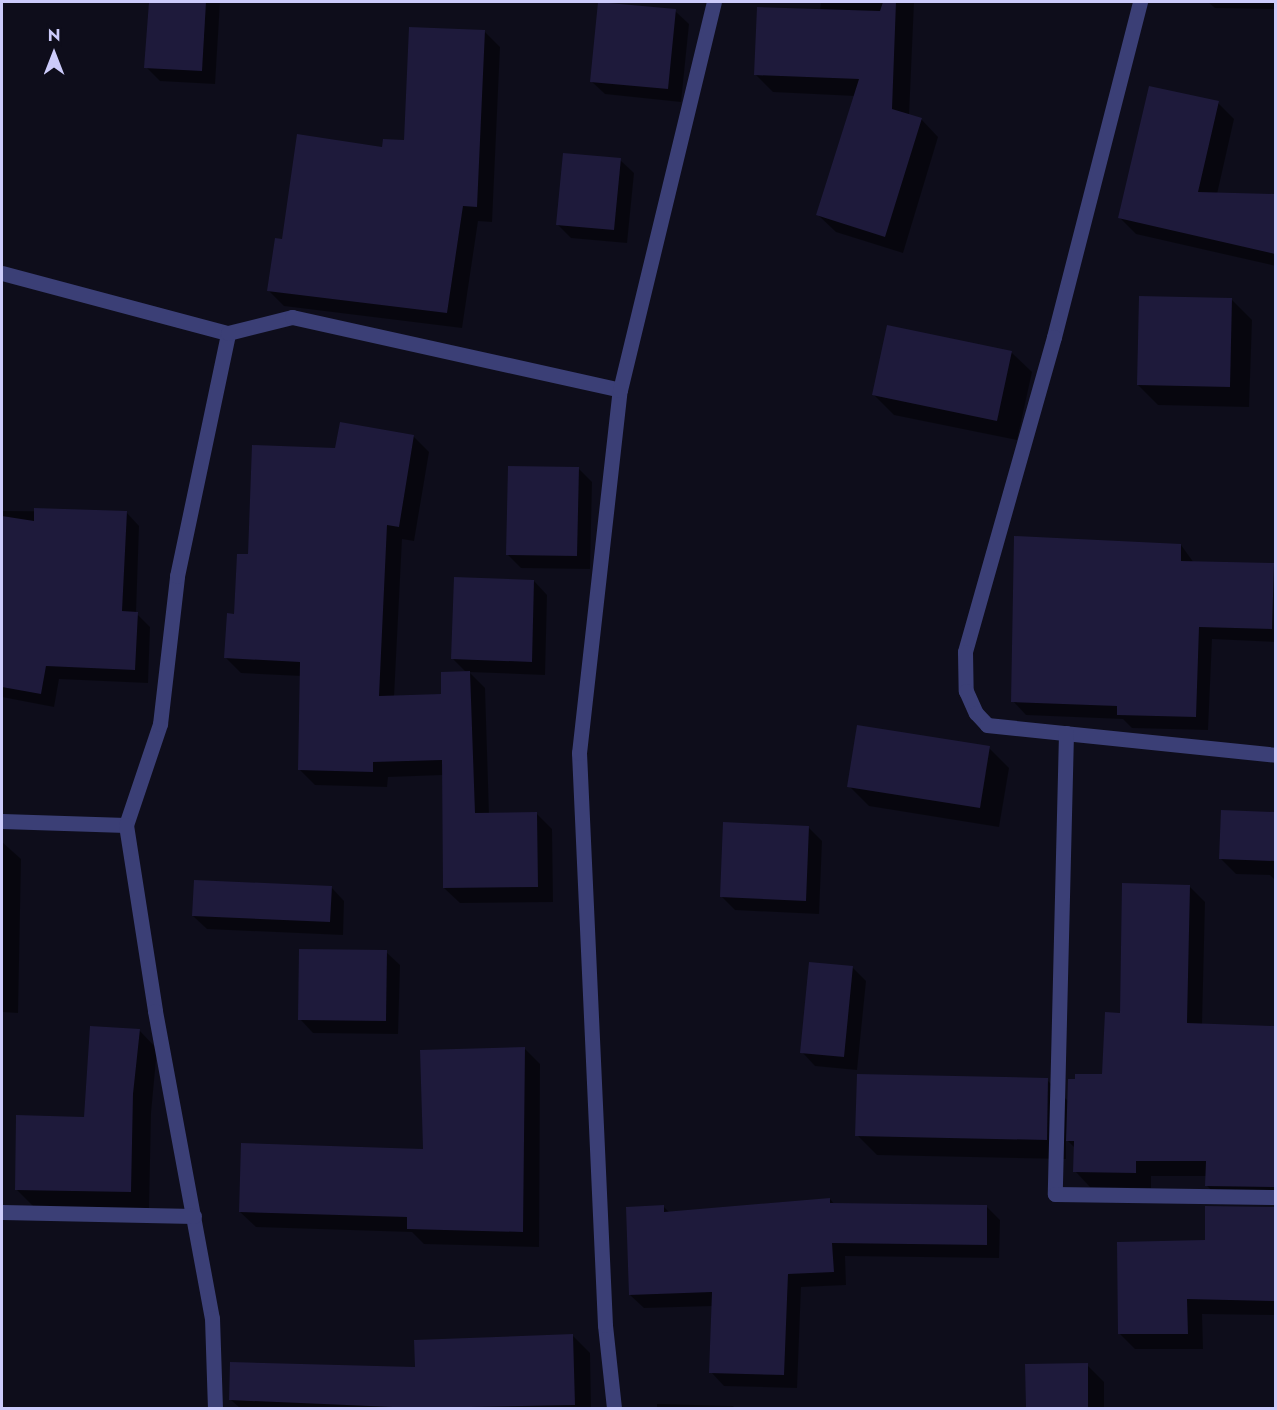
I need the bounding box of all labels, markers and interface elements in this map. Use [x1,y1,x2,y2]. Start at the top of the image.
north arrow [24,24,84,84]
text: N [48,24,60,47]

